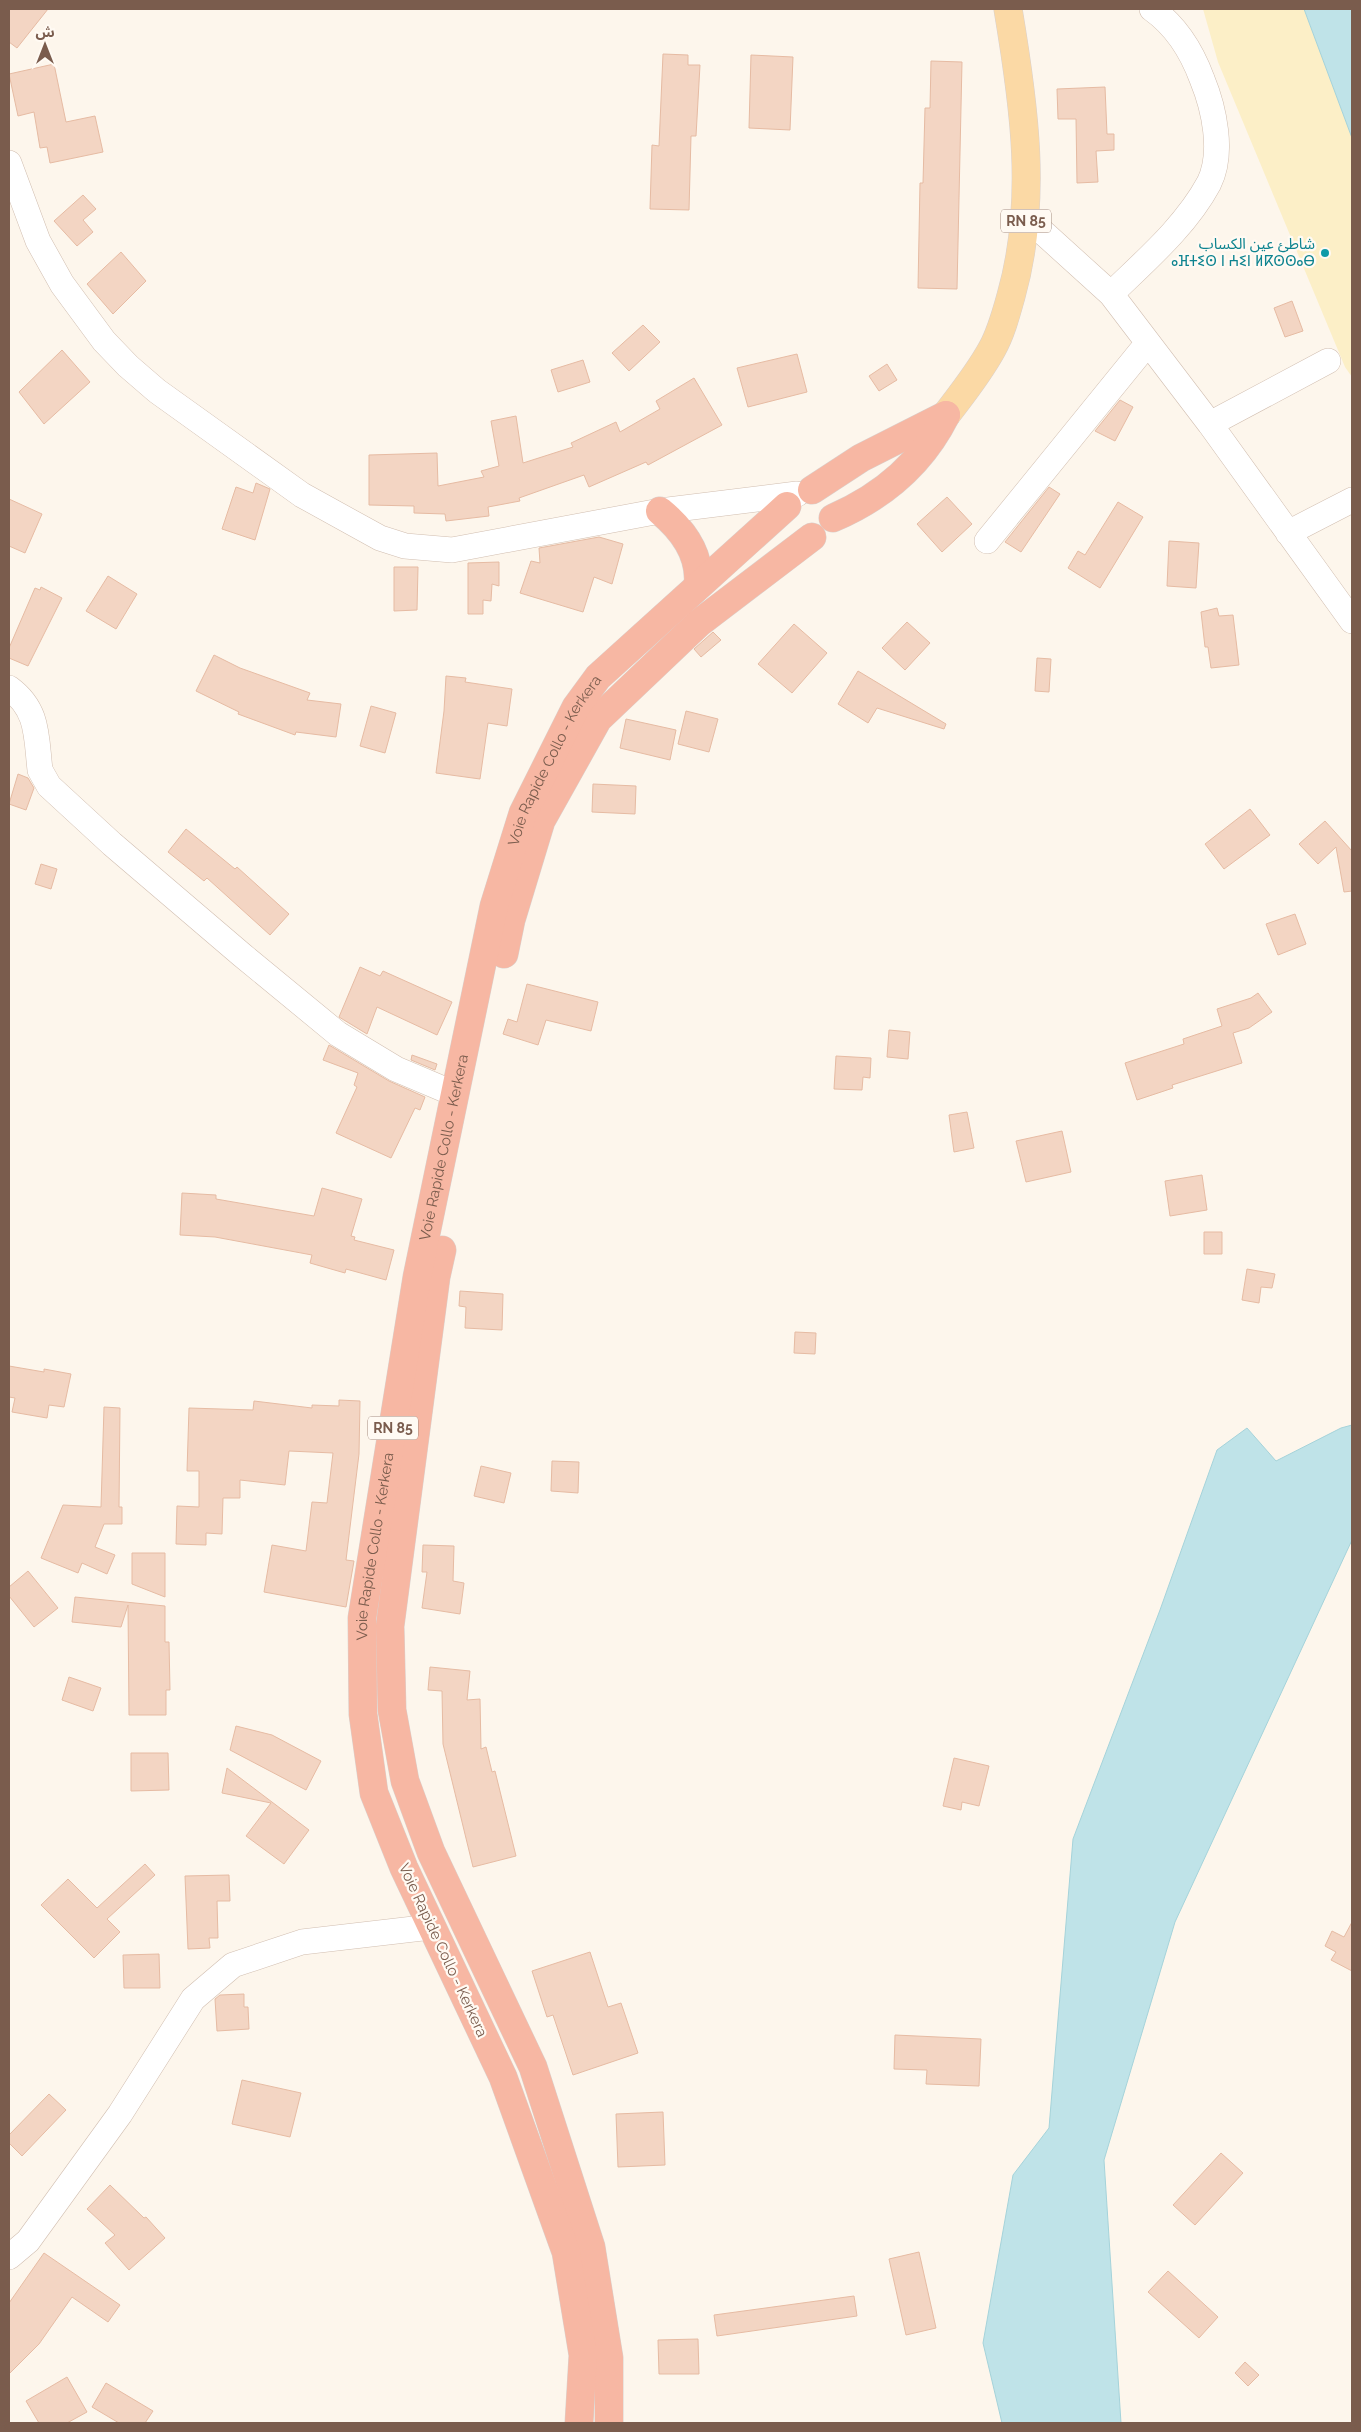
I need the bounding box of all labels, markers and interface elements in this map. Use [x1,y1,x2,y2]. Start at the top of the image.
north arrow [20,20,70,70]
text: ش [35,24,55,40]
road number: RN 85 [1001,210,1051,232]
place label: شاطئ عين الكساب ⴰⴼⵜⵉⵙ ⵏ ⵄⵉⵏ ⵍⴽⵙⵙⴰⴱ [1171,235,1315,270]
marker: شاطئ عين الكساب ⴰⴼⵜⵉⵙ ⵏ ⵄⵉⵏ ⵍⴽⵙⵙⴰⴱ [1319,247,1331,259]
street label: Voie Rapide Collo - Kerkera [504,672,605,848]
street label: Voie Rapide Collo - Kerkera [416,1053,472,1242]
road number: RN 85 [368,1416,418,1440]
street label: Voie Rapide Collo - Kerkera [353,1451,398,1640]
street label: Voie Rapide Collo - Kerkera [395,1860,491,2040]

